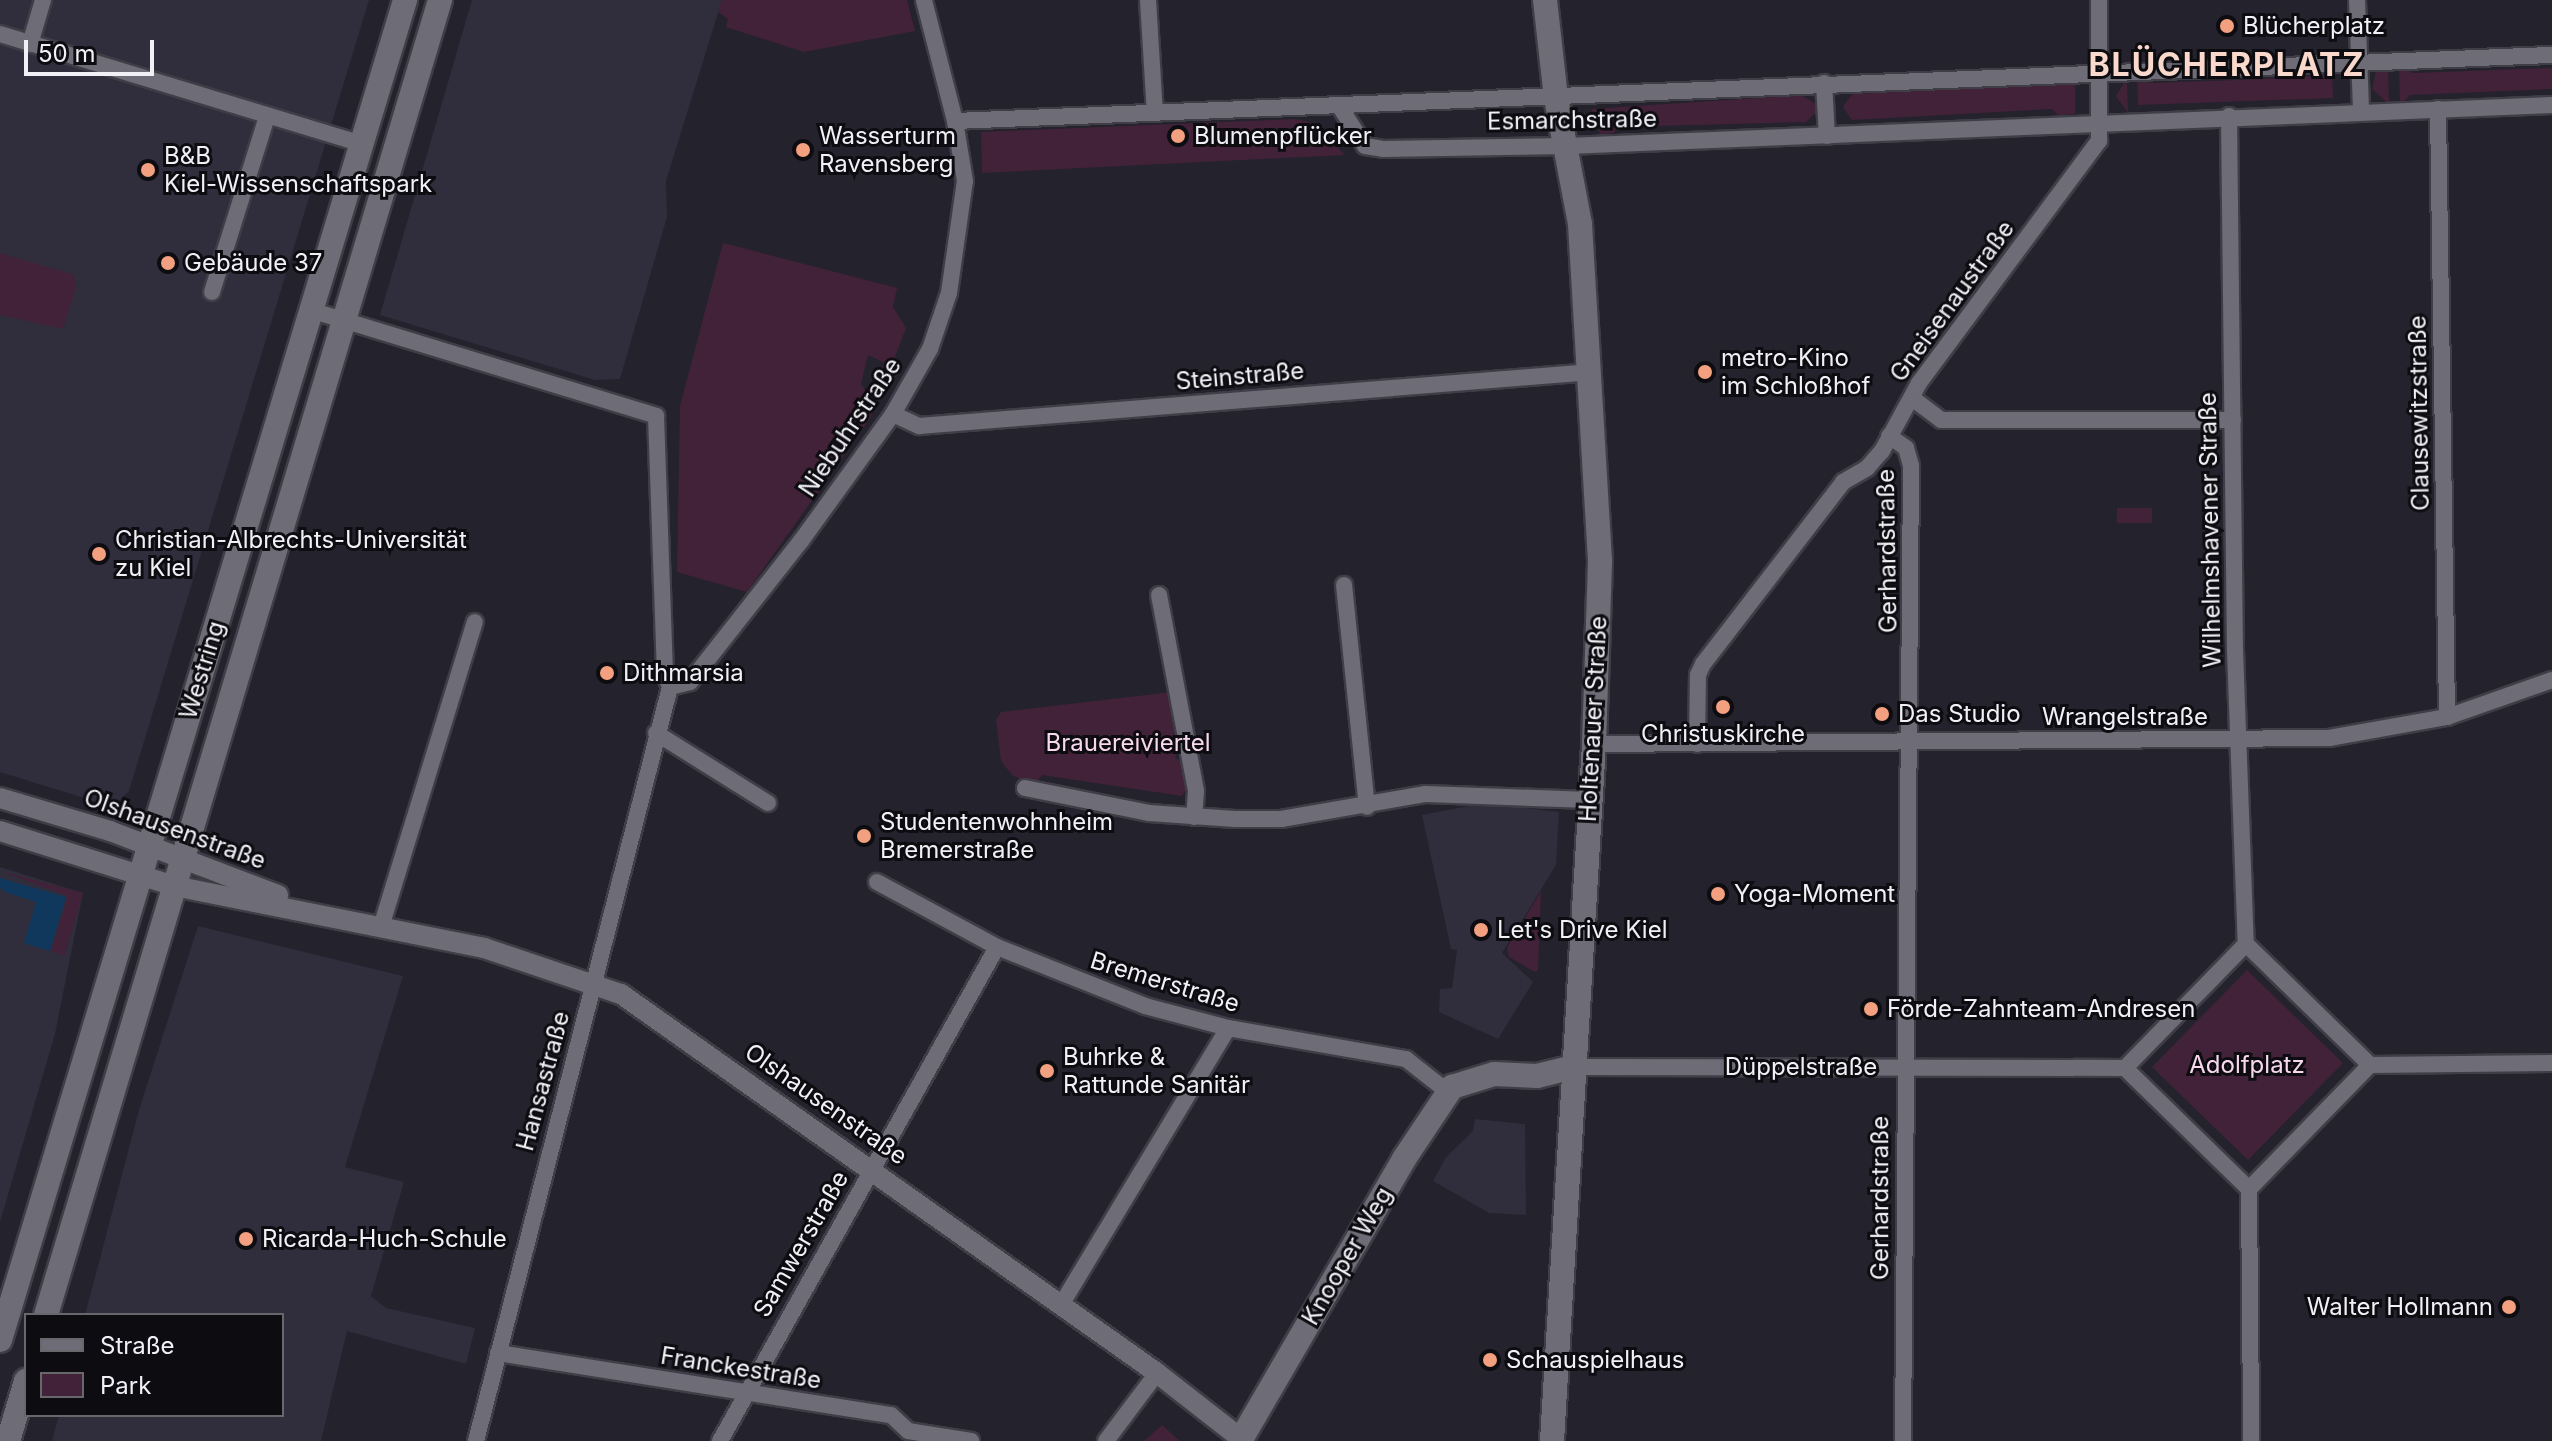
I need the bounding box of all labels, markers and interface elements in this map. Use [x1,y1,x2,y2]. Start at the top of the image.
place label: Blücherplatz [2243,12,2385,40]
marker: Blücherplatz [2218,17,2236,35]
scale bar [28,24,158,74]
text: 50 m [38,39,96,68]
district label: BLÜCHERPLATZ [2088,46,2366,84]
street label: Esmarchstraße [1487,104,1657,136]
place label: Wasserturm Ravensberg [819,122,956,178]
place label: Blumenpflücker [1194,122,1372,150]
marker: Blumenpflücker [1169,127,1187,145]
marker: Wasserturm Ravensberg [794,141,812,159]
place label: B&B Kiel-Wissenschaftspark [164,142,432,198]
marker: B&B Kiel-Wissenschaftspark [139,161,157,179]
street label: Gneisenaustraße [1884,215,2020,387]
place label: Gebäude 37 [184,249,322,277]
marker: Gebäude 37 [159,254,177,272]
street label: Clausewitzstraße [2403,315,2435,511]
place label: metro-Kino im Schloßhof [1721,344,1870,400]
street label: Niebuhrstraße [793,352,907,502]
street label: Steinstraße [1175,356,1305,396]
marker: metro-Kino im Schloßhof [1696,363,1714,381]
street label: Wilhelmshavener Straße [2193,392,2227,668]
street label: Gerhardstraße [1871,469,1903,633]
place label: Christian-Albrechts-Universität zu Kiel [115,526,467,582]
marker: Christian-Albrechts-Universität zu Kiel [90,545,108,563]
street label: Holtenauer Straße [1573,615,1613,823]
street label: Westring [173,617,231,723]
place label: Dithmarsia [623,659,744,687]
marker: Dithmarsia [598,664,616,682]
marker: Christuskirche [1714,698,1732,716]
place label: Das Studio [1898,700,2021,728]
street label: Wrangelstraße [2042,703,2208,731]
marker: Das Studio [1873,705,1891,723]
place label: Christuskirche [1641,720,1805,748]
park label: Brauereiviertel [1046,729,1210,757]
street label: Olshausenstraße [80,783,270,875]
place label: Studentenwohnheim Bremerstraße [880,808,1113,864]
marker: Studentenwohnheim Bremerstraße [855,827,873,845]
place label: Yoga-Moment [1734,880,1895,908]
marker: Yoga-Moment [1709,885,1727,903]
place label: Let's Drive Kiel [1497,916,1667,944]
marker: Let's Drive Kiel [1472,921,1490,939]
street label: Bremerstraße [1087,946,1243,1018]
place label: Förde-Zahnteam-Andresen [1887,995,2195,1023]
marker: Förde-Zahnteam-Andresen [1862,1000,1880,1018]
street label: Hansastraße [511,1008,575,1154]
street label: Olshausenstraße [739,1037,913,1171]
place label: Buhrke & Rattunde Sanitär [1063,1043,1250,1099]
park label: Adolfplatz [2189,1051,2305,1079]
street label: Düppelstraße [1725,1053,1877,1081]
marker: Buhrke & Rattunde Sanitär [1038,1062,1056,1080]
street label: Gerhardstraße [1866,1116,1894,1280]
street label: Samwerstraße [748,1166,854,1322]
street label: Knooper Weg [1296,1182,1398,1330]
place label: Ricarda-Huch-Schule [262,1225,507,1253]
marker: Ricarda-Huch-Schule [237,1230,255,1248]
place label: Walter Hollmann [2307,1293,2493,1321]
marker: Walter Hollmann [2500,1298,2518,1316]
legend [24,1313,284,1417]
text: Straße [100,1331,175,1360]
street label: Franckestraße [659,1341,823,1395]
place label: Schauspielhaus [1506,1346,1684,1374]
marker: Schauspielhaus [1481,1351,1499,1369]
text: Park [100,1371,151,1400]

